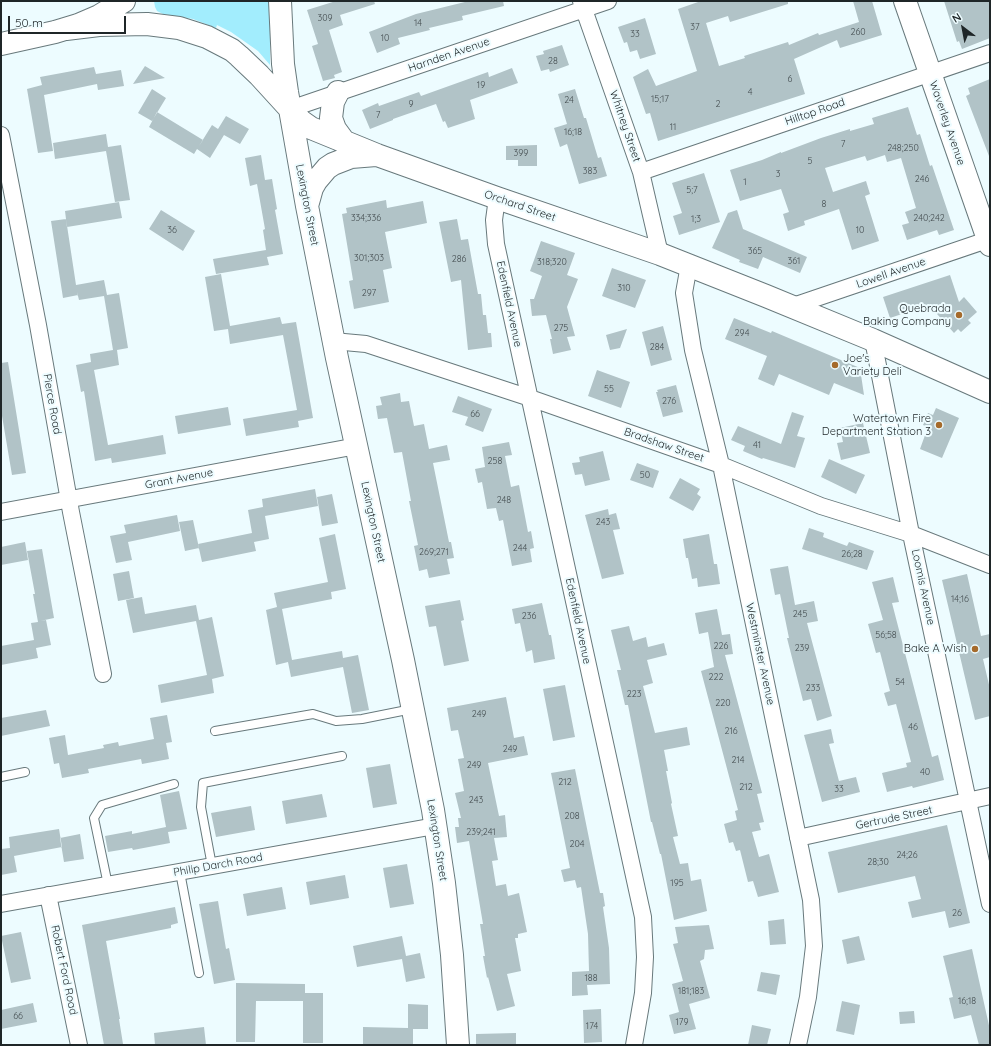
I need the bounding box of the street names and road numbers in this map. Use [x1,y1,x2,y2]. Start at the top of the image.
street label: Harnden Avenue [407,35,491,75]
street label: Waverley Avenue [926,79,968,167]
street label: Whitney Street [607,88,643,164]
street label: Hilltop Road [783,96,847,128]
street label: Lexington Street [293,163,321,247]
street label: Orchard Street [483,188,557,224]
street label: Lowell Avenue [854,255,928,291]
street label: Edenfield Avenue [493,260,525,348]
street label: Pierce Road [40,373,64,435]
street label: Bradshaw Street [622,425,706,465]
street label: Grant Avenue [144,466,214,492]
street label: Lexington Street [358,480,388,564]
street label: Loomis Avenue [909,548,937,626]
street label: Edenfield Avenue [562,577,594,665]
street label: Westminster Avenue [743,602,777,706]
street label: Lexington Street [424,798,450,882]
street label: Gertrude Street [854,803,934,833]
street label: Philip Darch Road [172,851,264,879]
street label: Robert Ford Road [48,924,80,1016]

